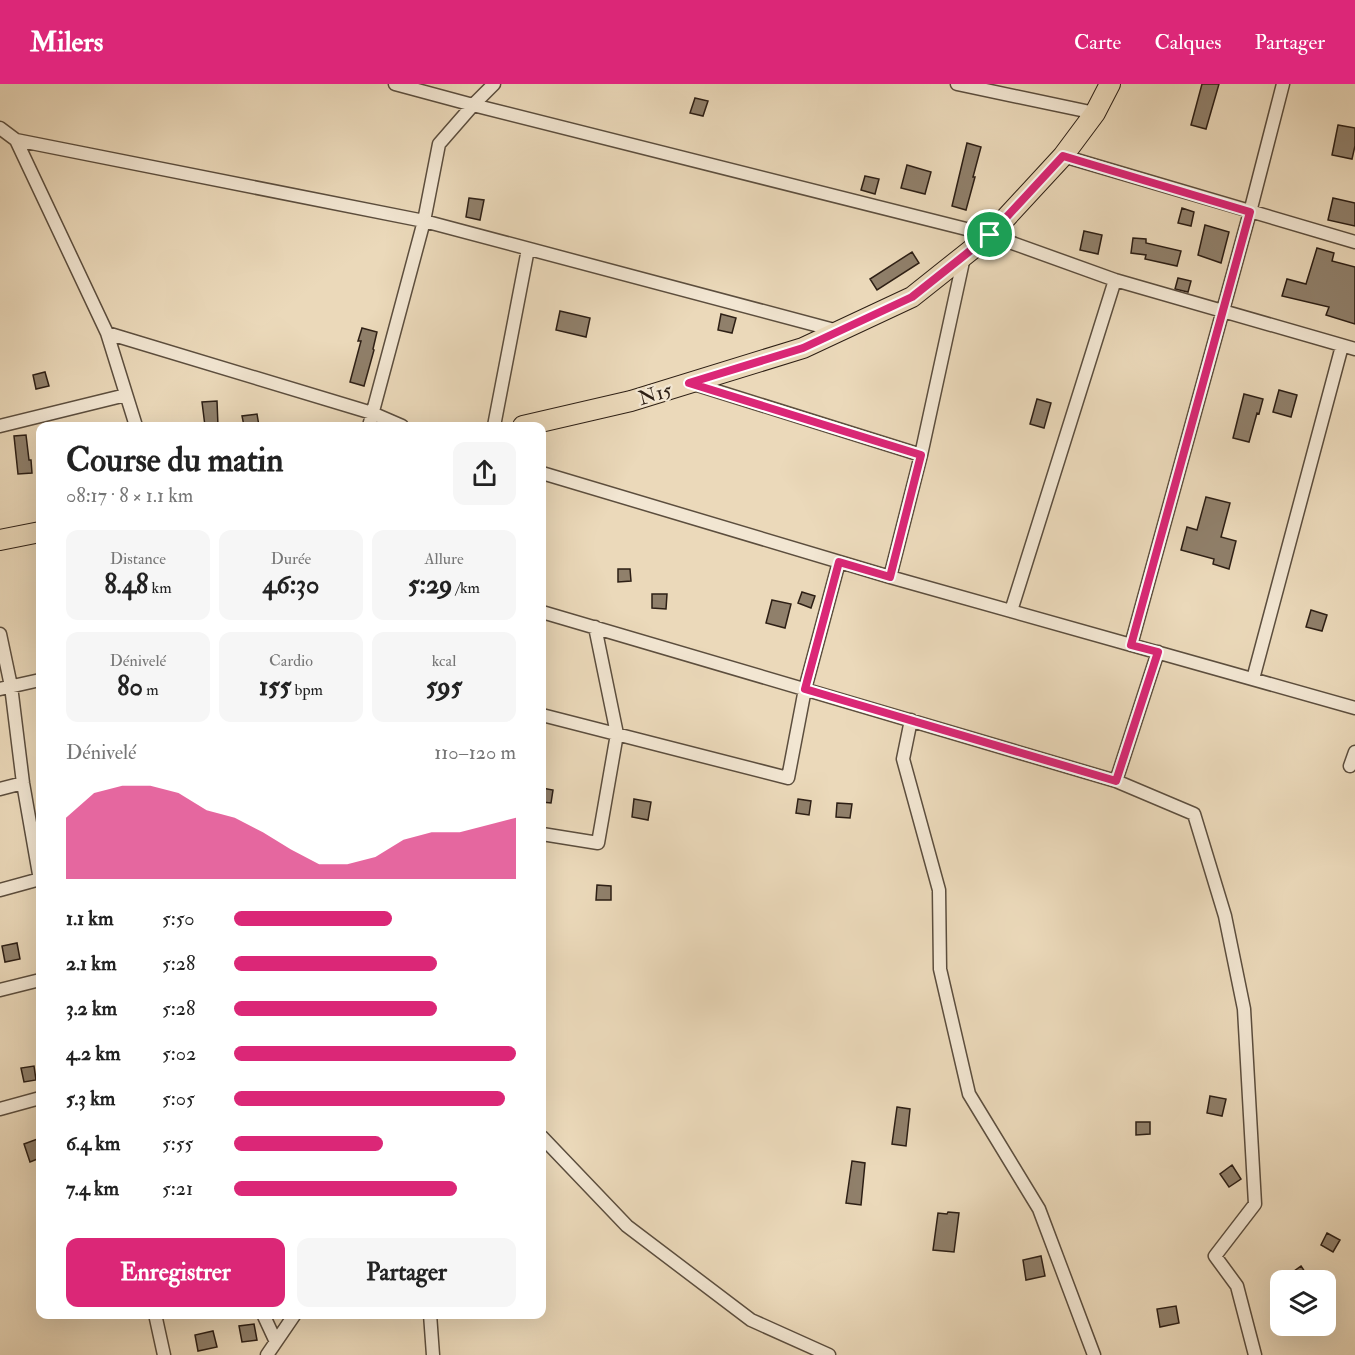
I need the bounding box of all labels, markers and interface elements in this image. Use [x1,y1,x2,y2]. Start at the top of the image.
text: Milers [30,25,103,60]
text: Carte [1074,29,1121,56]
text: Calques [1154,29,1221,56]
text: Partager [1254,29,1325,56]
pin [964,209,1015,260]
icon: arrive [973,218,1006,251]
street label: N15 [635,377,675,411]
text: Course du matin [66,440,283,481]
button: share [453,442,516,505]
text: 08:17 · 8 × 1.1 km [66,483,193,508]
text: Distance [110,549,166,569]
text: Durée [271,549,311,569]
text: Allure [424,549,464,569]
text: 8.48 [104,569,148,601]
text: 46:30 [263,569,319,601]
text: 5:29 [408,569,452,601]
text: km [148,578,172,598]
text: /km [452,578,480,598]
text: Dénivelé [110,651,166,671]
text: Cardio [269,651,313,671]
text: kcal [432,651,456,671]
text: 80 [117,671,143,703]
text: 155 [259,671,291,703]
text: 595 [426,671,462,703]
text: m [143,680,159,700]
text: bpm [291,680,323,700]
text: Dénivelé [66,740,136,765]
text: 110–120 m [434,740,516,765]
text: 1.1 km [66,906,113,931]
text: 5:50 [162,906,195,931]
text: 2.1 km [66,951,116,976]
text: 5:28 [162,951,195,976]
text: 3.2 km [66,996,117,1021]
text: 5:28 [162,996,195,1021]
text: 4.2 km [66,1041,120,1066]
text: 5:02 [162,1041,196,1066]
text: 5.3 km [66,1086,115,1111]
text: 5:05 [162,1086,195,1111]
text: 6.4 km [66,1131,120,1156]
text: 5:55 [162,1131,193,1156]
text: 7.4 km [66,1176,119,1201]
text: 5:21 [162,1176,193,1201]
button: Enregistrer [66,1238,285,1307]
button: Partager [297,1238,516,1307]
map controls [1270,1270,1336,1336]
button: layers [1270,1270,1336,1336]

